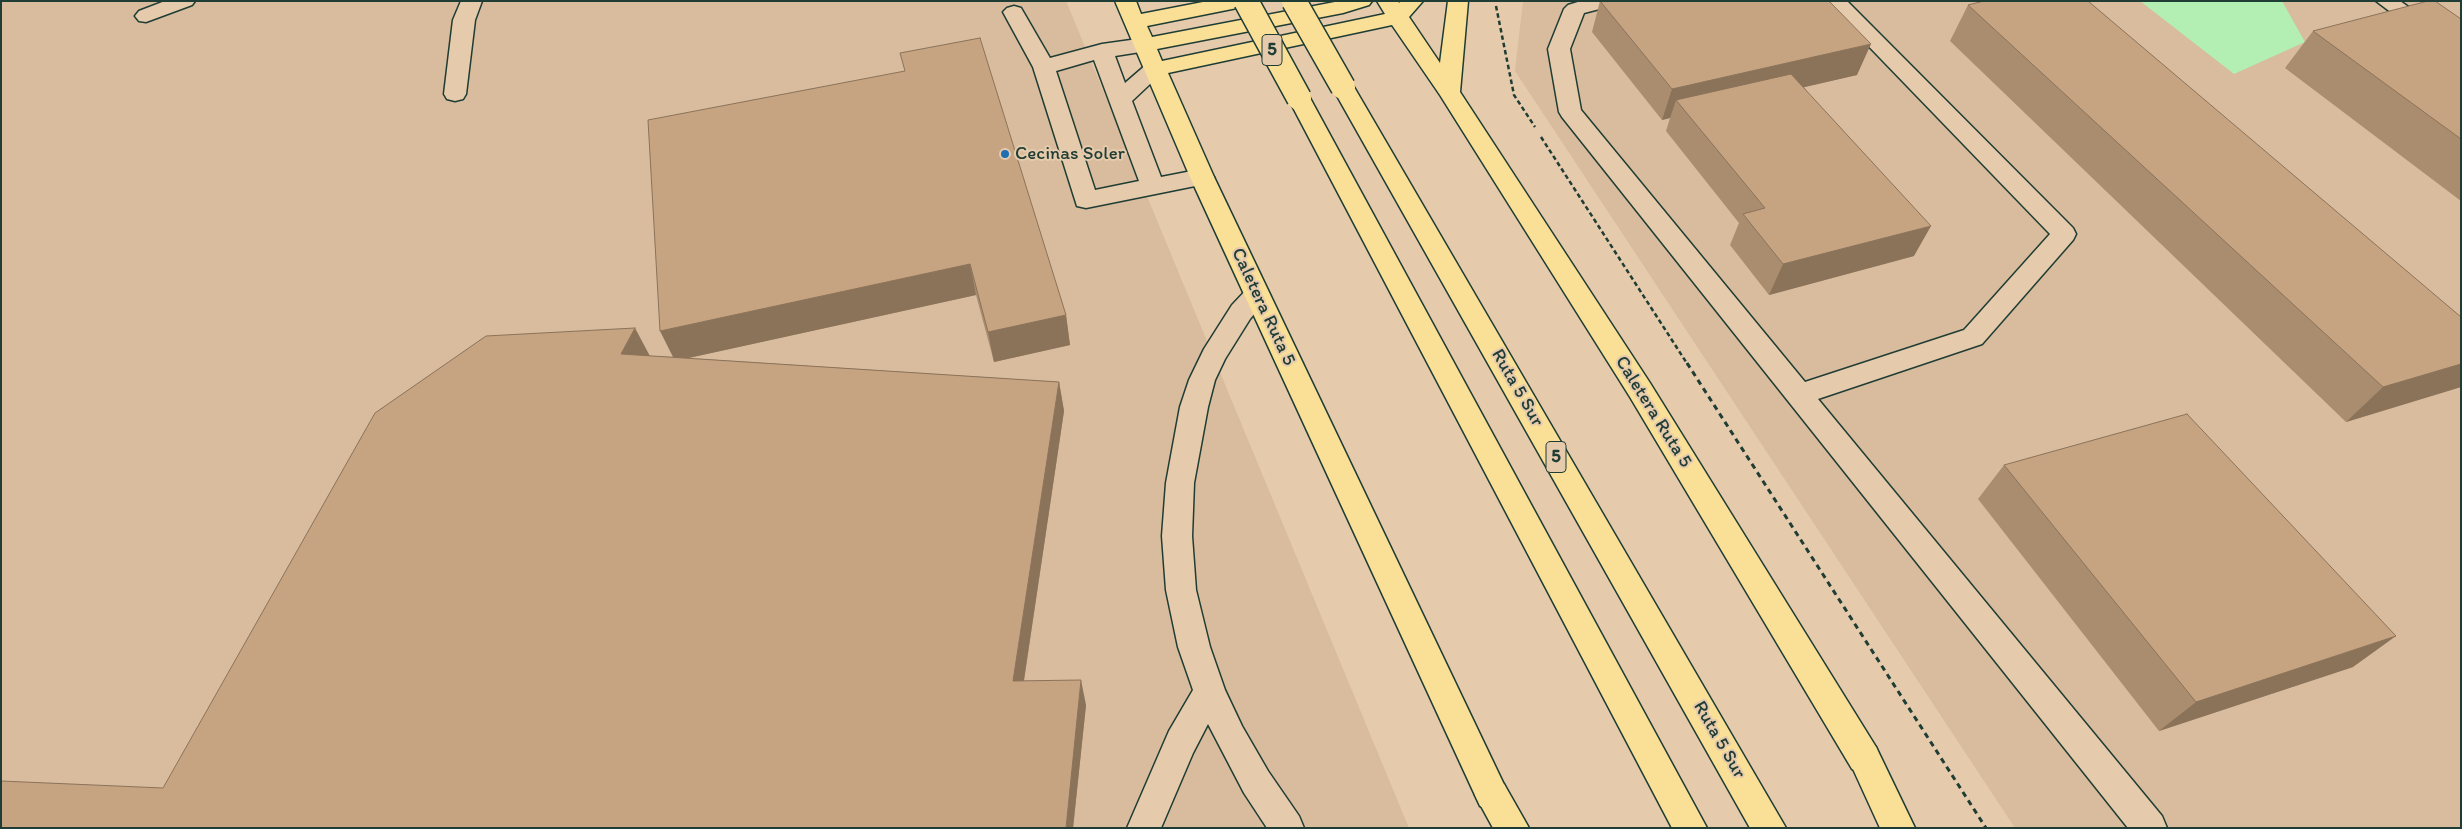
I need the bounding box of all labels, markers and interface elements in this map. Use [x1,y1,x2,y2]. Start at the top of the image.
road number: 5 [1262,34,1282,66]
place label: Cecinas Soler [1015,143,1125,165]
marker: Cecinas Soler [999,148,1011,160]
street label: Caletera Ruta 5 [1226,245,1300,369]
street label: Ruta 5 Sur [1486,345,1548,431]
street label: Caletera Ruta 5 [1610,352,1696,472]
road number: 5 [1546,442,1566,472]
street label: Ruta 5 Sur [1688,697,1750,783]

